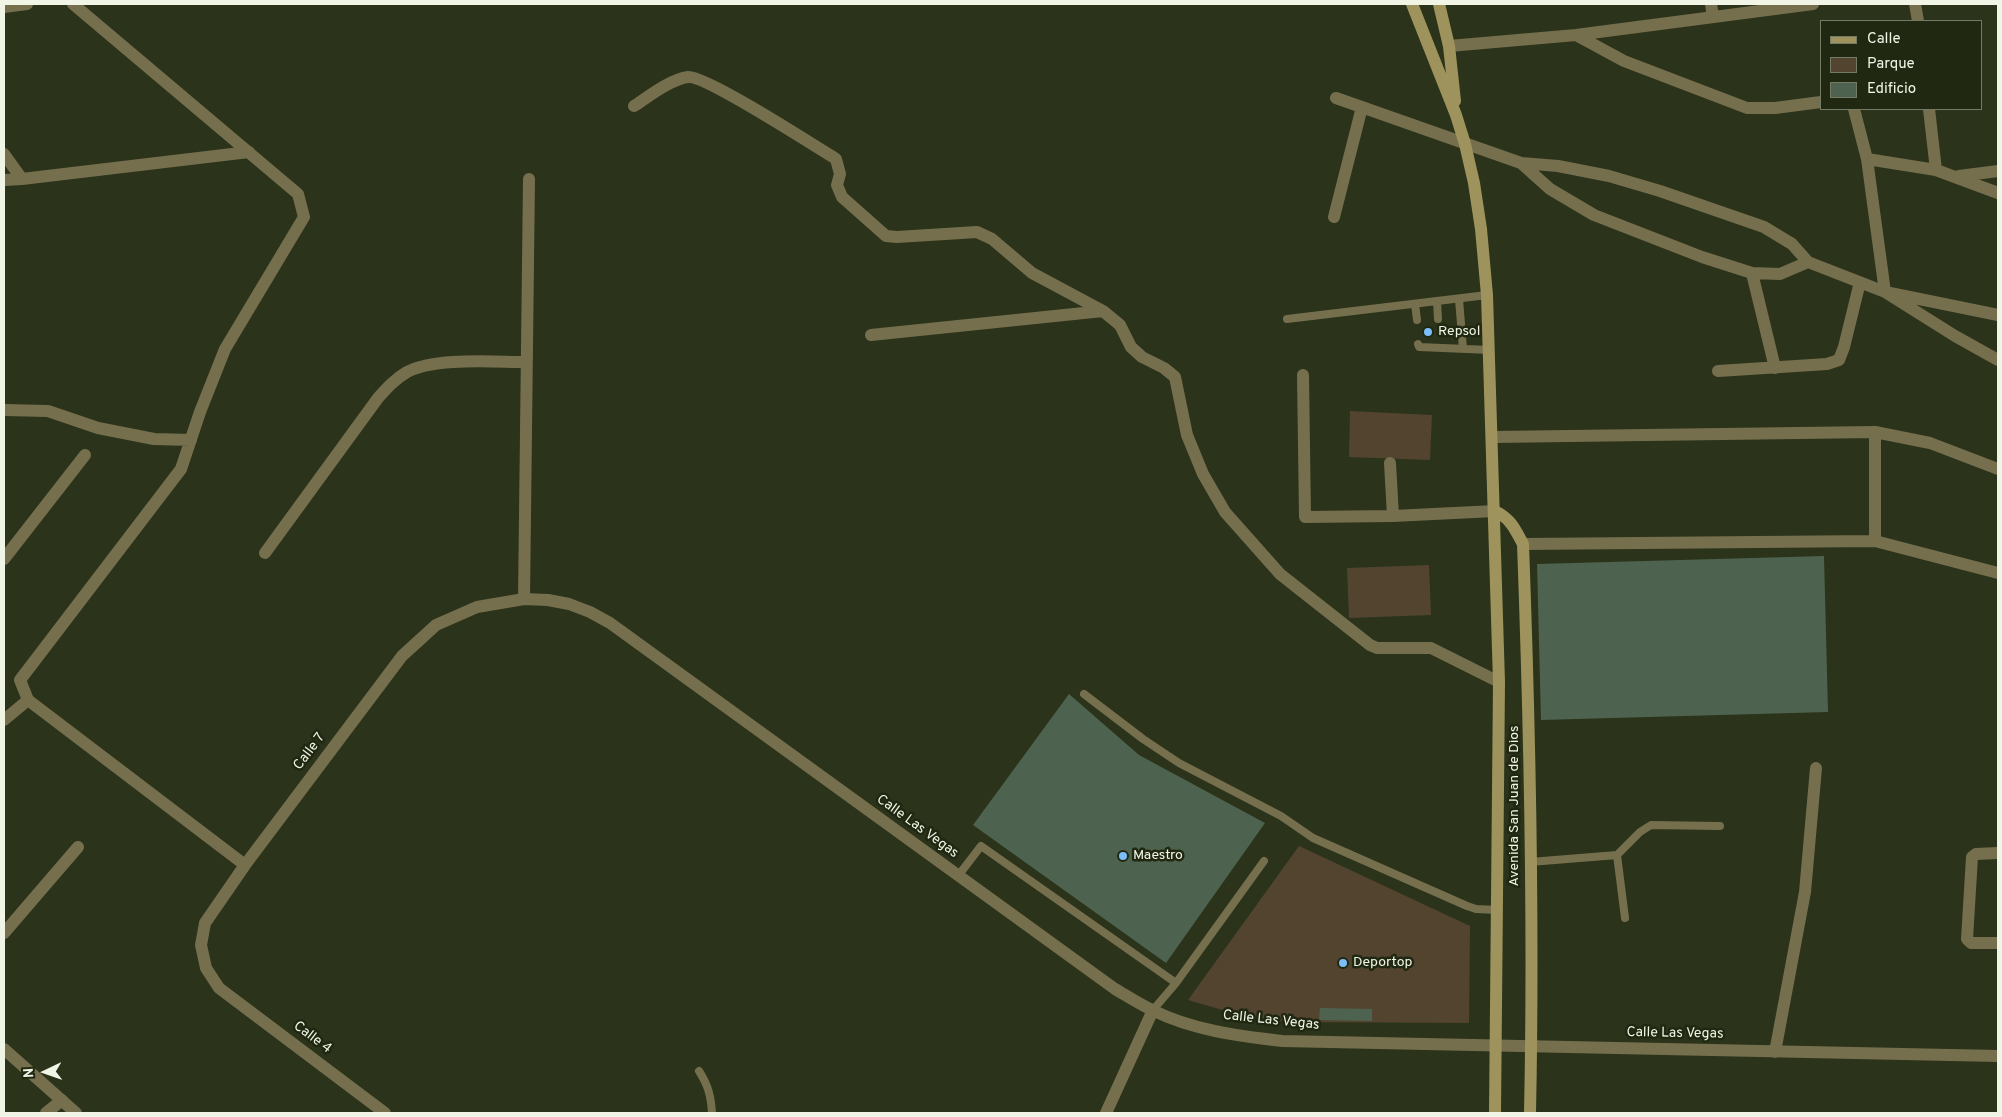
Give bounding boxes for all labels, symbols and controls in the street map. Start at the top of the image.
legend [1820,20,1982,110]
text: Calle [1867,30,1901,49]
text: Parque [1867,55,1915,74]
text: Edificio [1867,80,1916,99]
place label: Repsol [1438,324,1480,340]
marker: Repsol [1422,326,1434,338]
street label: Avenida San Juan de Dios [1507,725,1523,887]
street label: Calle 7 [291,730,329,774]
street label: Calle Las Vegas [873,792,961,862]
place label: Maestro [1133,848,1183,864]
marker: Maestro [1117,850,1129,862]
place label: Deportop [1353,955,1412,971]
marker: Deportop [1337,957,1349,969]
street label: Calle Las Vegas [1222,1008,1320,1034]
street label: Calle 4 [290,1018,334,1058]
street label: Calle Las Vegas [1626,1025,1724,1043]
north arrow [20,1047,70,1097]
text: N [21,1067,38,1078]

